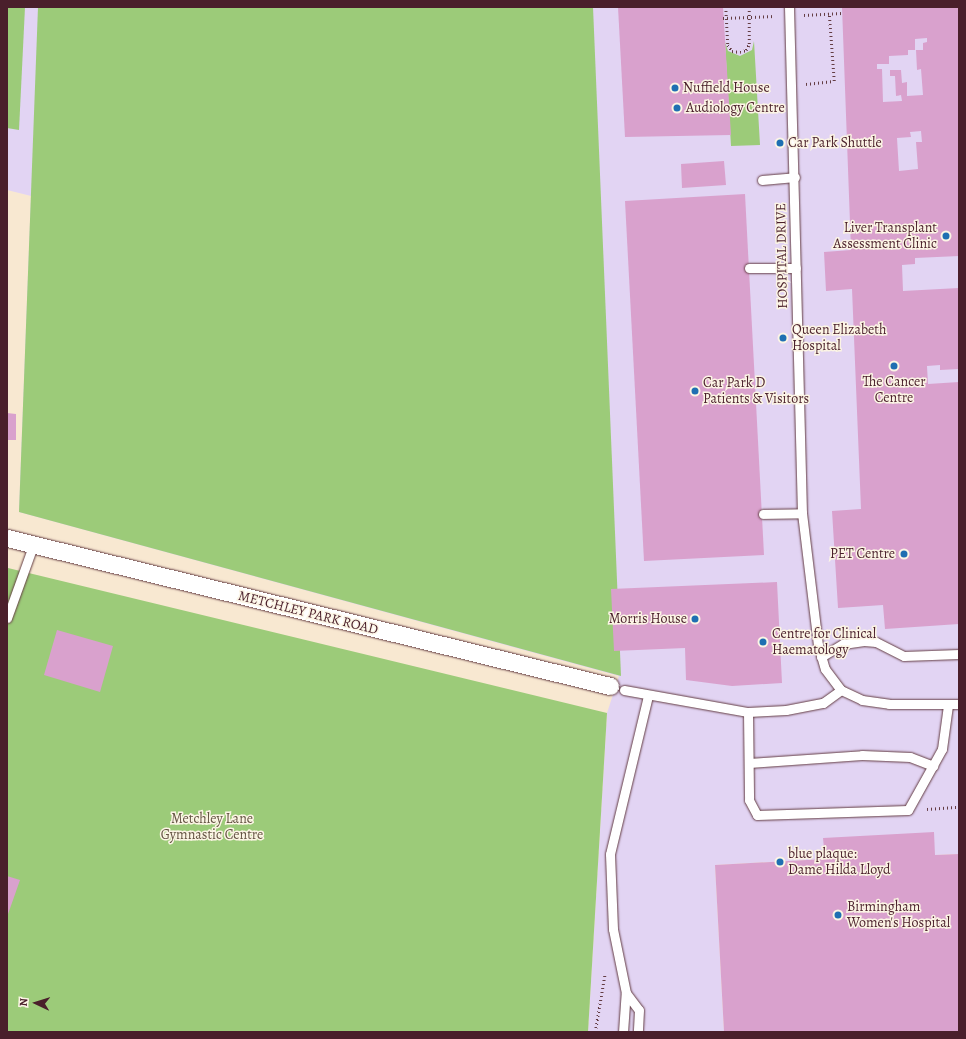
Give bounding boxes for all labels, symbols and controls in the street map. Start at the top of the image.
place label: Nuffield House [683,80,770,96]
marker: Nuffield House [670,83,680,93]
place label: Audiology Centre [686,100,785,116]
marker: Audiology Centre [671,102,683,114]
place label: Car Park Shuttle [788,135,882,151]
marker: Car Park Shuttle [775,138,785,148]
street label: HOSPITAL DRIVE [773,203,791,309]
place label: Liver Transplant Assessment Clinic [833,220,937,252]
marker: Liver Transplant Assessment Clinic [940,230,952,242]
place label: Queen Elizabeth Hospital [792,322,886,354]
marker: Queen Elizabeth Hospital [777,332,789,344]
marker: The Cancer Centre [888,360,900,372]
place label: The Cancer Centre [862,374,926,406]
place label: Car Park D Patients & Visitors [703,375,809,408]
marker: Car Park D Patients & Visitors [690,386,700,396]
place label: PET Centre [830,546,895,562]
marker: PET Centre [898,548,910,560]
street label: METCHLEY PARK ROAD [236,587,380,639]
place label: Morris House [609,611,687,627]
marker: Morris House [690,614,700,624]
place label: Centre for Clinical Haematology [772,626,876,658]
marker: Centre for Clinical Haematology [757,636,769,648]
park label: Metchley Lane Gymnastic Centre [161,811,263,844]
place label: blue plaque: Dame Hilda Lloyd [788,846,890,878]
marker: blue plaque: Dame Hilda Lloyd [775,857,785,867]
place label: Birmingham Women's Hospital [847,899,950,932]
marker: Birmingham Women's Hospital [832,909,844,921]
north arrow [16,983,56,1023]
text: N [16,998,31,1007]

